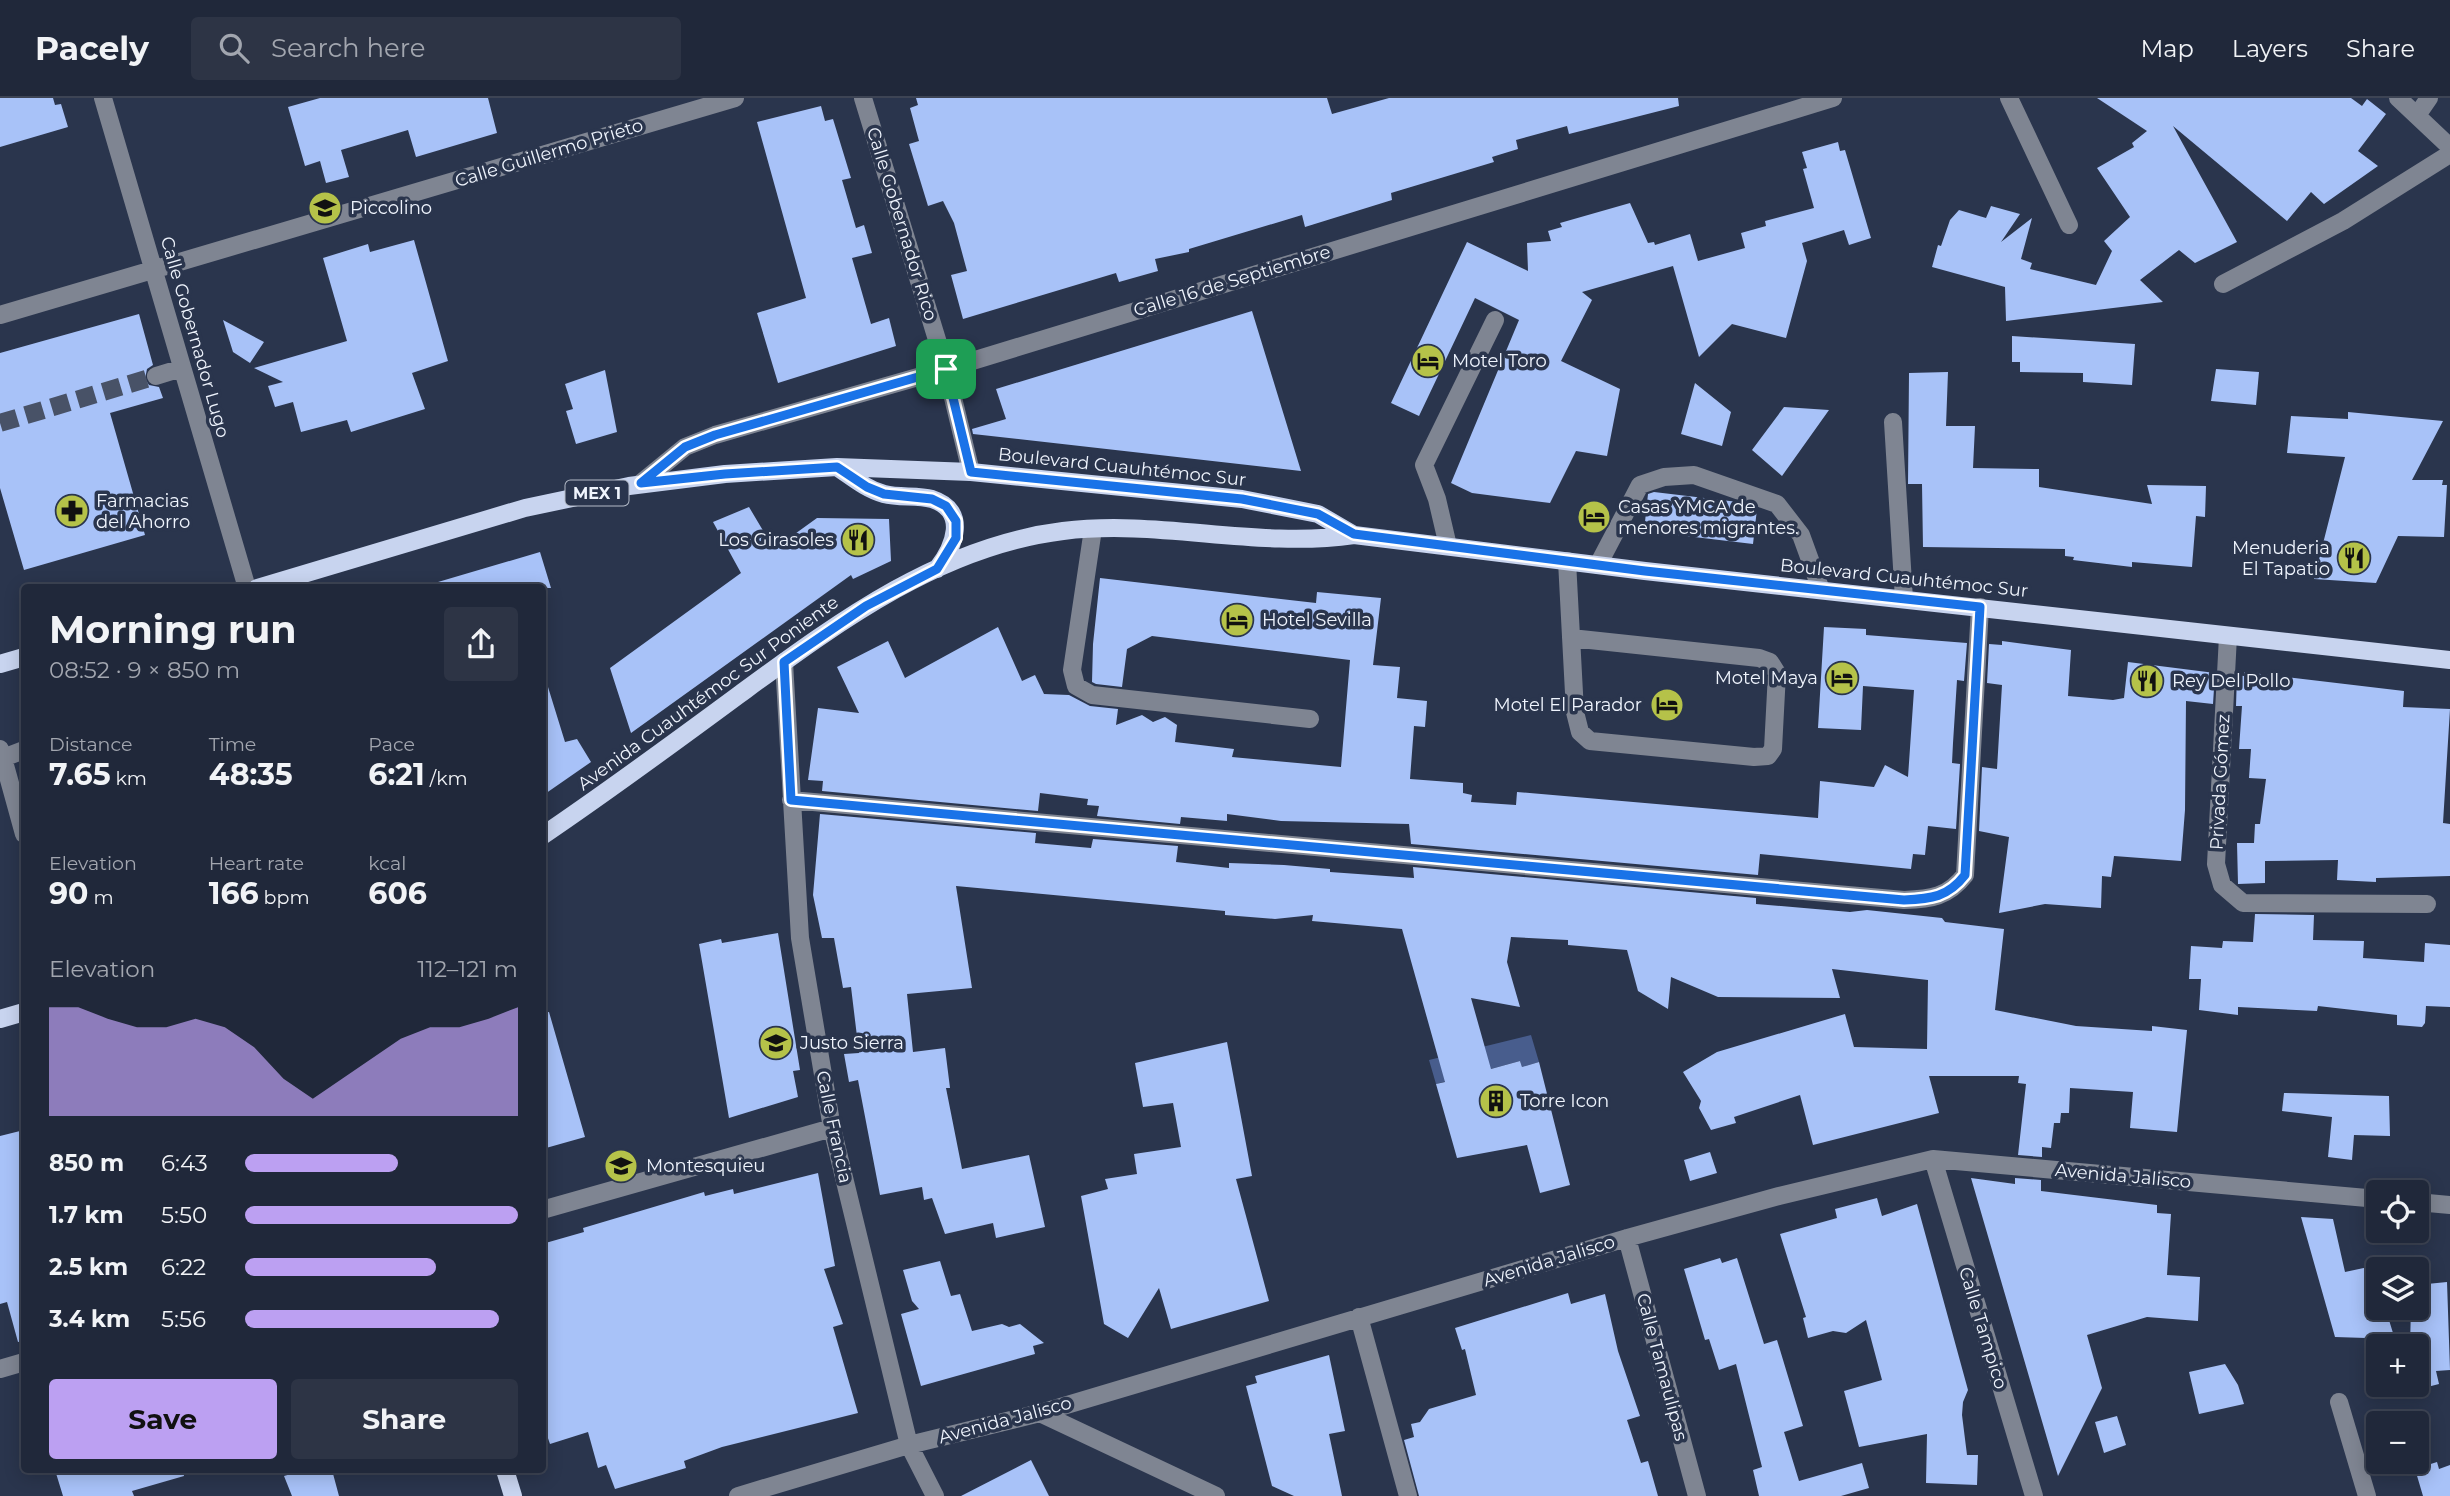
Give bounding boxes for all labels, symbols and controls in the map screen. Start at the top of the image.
search box [191,17,681,80]
text: Pacely [35,28,149,68]
icon: search [215,29,253,67]
text: Search here [271,32,426,64]
text: Map [2140,34,2194,63]
text: Layers [2232,34,2308,63]
text: Share [2346,34,2415,63]
street label: Calle Guillermo Prieto [452,114,646,192]
street label: Calle Gobernador Rico [862,125,942,323]
school or university icon: Piccolino [306,189,344,227]
place label: Piccolino [350,197,432,219]
street label: Calle Gobernador Lugo [156,234,234,440]
street label: Calle 16 de Septiembre [1131,241,1333,321]
pin [916,339,976,399]
hotel icon: Motel Toro [1409,342,1447,380]
icon: arrive [927,350,965,388]
place label: Motel Toro [1452,350,1547,372]
street label: Boulevard Cuauhtémoc Sur [997,443,1247,491]
road number: MEX 1 [566,480,628,506]
place label: Farmacias del Ahorro [96,490,190,533]
pharmacy icon: Farmacias del Ahorro [53,492,91,530]
place label: Casas YMCA de menores migrantes. [1618,496,1799,539]
hotel icon: Casas YMCA de menores migrantes. [1575,498,1613,536]
restaurant icon: Los Girasoles [839,521,877,559]
place label: Los Girasoles [718,529,834,551]
place label: Menuderia El Tapatio [2232,537,2330,580]
restaurant icon: Menuderia El Tapatio [2335,539,2373,577]
street label: Boulevard Cuauhtémoc Sur [1779,554,2029,602]
street label: Avenida Cuauhtémoc Sur Poniente [573,591,843,795]
hotel icon: Hotel Sevilla [1218,601,1256,639]
text: Morning run [49,606,297,653]
button: share [444,607,518,681]
place label: Hotel Sevilla [1262,609,1372,631]
text: 08:52 · 9 × 850 m [49,656,240,684]
hotel icon: Motel Maya [1823,659,1861,697]
restaurant icon: Rey Del Pollo [2128,662,2166,700]
place label: Motel Maya [1715,667,1818,689]
place label: Rey Del Pollo [2172,670,2291,692]
hotel icon: Motel El Parador [1648,686,1686,724]
place label: Motel El Parador [1493,694,1642,716]
street label: Privada Gómez [2205,713,2235,851]
text: Distance [49,733,132,756]
text: Time [209,733,256,756]
text: Pace [368,733,415,756]
text: 7.65 [49,756,111,793]
text: 48:35 [209,756,293,793]
text: 6:21 [368,756,425,793]
text: km [111,767,147,790]
text: /km [425,767,468,790]
text: Elevation [49,852,137,875]
text: Heart rate [209,852,304,875]
text: kcal [368,852,406,875]
text: 90 [49,875,88,912]
text: 166 [209,875,259,912]
text: 606 [368,875,427,912]
text: m [88,886,114,909]
text: bpm [259,886,310,909]
text: Elevation [49,955,155,983]
text: 112–121 m [417,955,518,983]
school or university icon: Justo Sierra [757,1024,795,1062]
place label: Justo Sierra [799,1032,904,1054]
street label: Calle Francia [811,1069,857,1185]
building icon: Torre Icon [1477,1082,1515,1120]
place label: Torre Icon [1520,1090,1609,1112]
school or university icon: Montesquieu [602,1147,640,1185]
text: 850 m [49,1149,124,1177]
text: 6:43 [161,1149,208,1177]
place label: Montesquieu [646,1155,765,1177]
street label: Avenida Jalisco [2054,1159,2192,1193]
map controls [2366,1180,2429,1474]
button: locate [2366,1180,2429,1243]
text: 1.7 km [49,1201,124,1229]
text: 5:50 [161,1201,207,1229]
street label: Avenida Jalisco [1480,1230,1618,1292]
text: 2.5 km [49,1253,128,1281]
text: 6:22 [161,1253,206,1281]
button: layers [2366,1257,2429,1320]
street label: Calle Tampico [1954,1264,2012,1392]
street label: Calle Tamaulipas [1632,1291,1692,1443]
text: 3.4 km [49,1305,130,1333]
text: 5:56 [161,1305,206,1333]
button: + [2366,1334,2429,1397]
button: Save [49,1379,277,1459]
button: Share [291,1379,518,1459]
street label: Avenida Jalisco [936,1392,1074,1448]
button: − [2366,1411,2429,1474]

